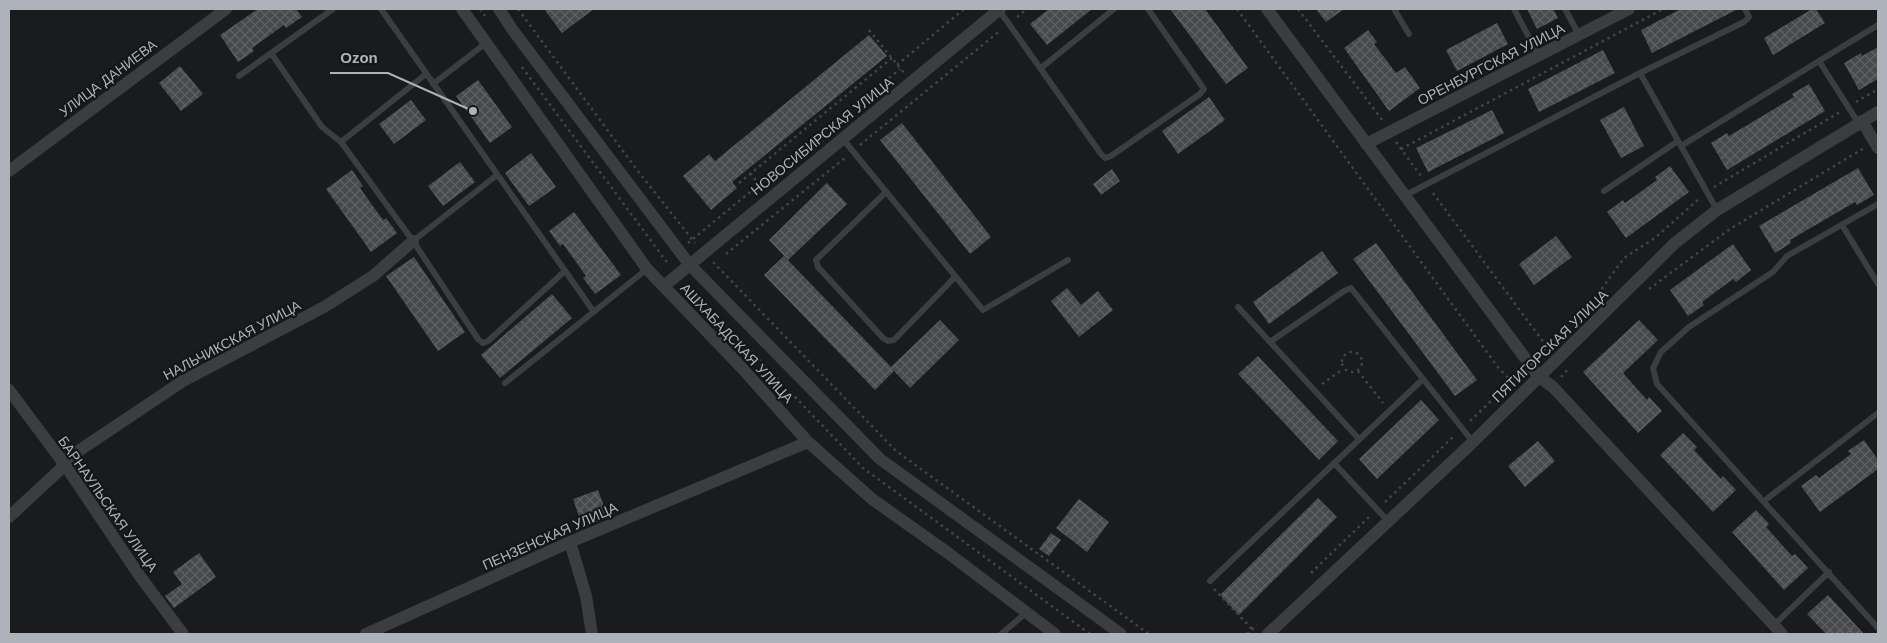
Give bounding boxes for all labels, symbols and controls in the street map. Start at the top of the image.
street label: ОРЕНБУРГСКАЯ УЛИЦА [1415,20,1568,108]
street label: УЛИЦА ДАНИЕВА [56,36,160,120]
callout: Ozon [330,43,388,73]
text: Ozon [340,49,378,66]
street label: НОВОСИБИРСКАЯ УЛИЦА [748,73,897,198]
street label: АШХАБАДСКАЯ УЛИЦА [677,280,797,407]
street label: ПЯТИГОРСКАЯ УЛИЦА [1489,286,1612,405]
street label: НАЛЬЧИКСКАЯ УЛИЦА [161,297,304,383]
street label: БАРНАУЛЬСКАЯ УЛИЦА [55,433,161,575]
street label: ПЕНЗЕНСКАЯ УЛИЦА [480,499,621,573]

